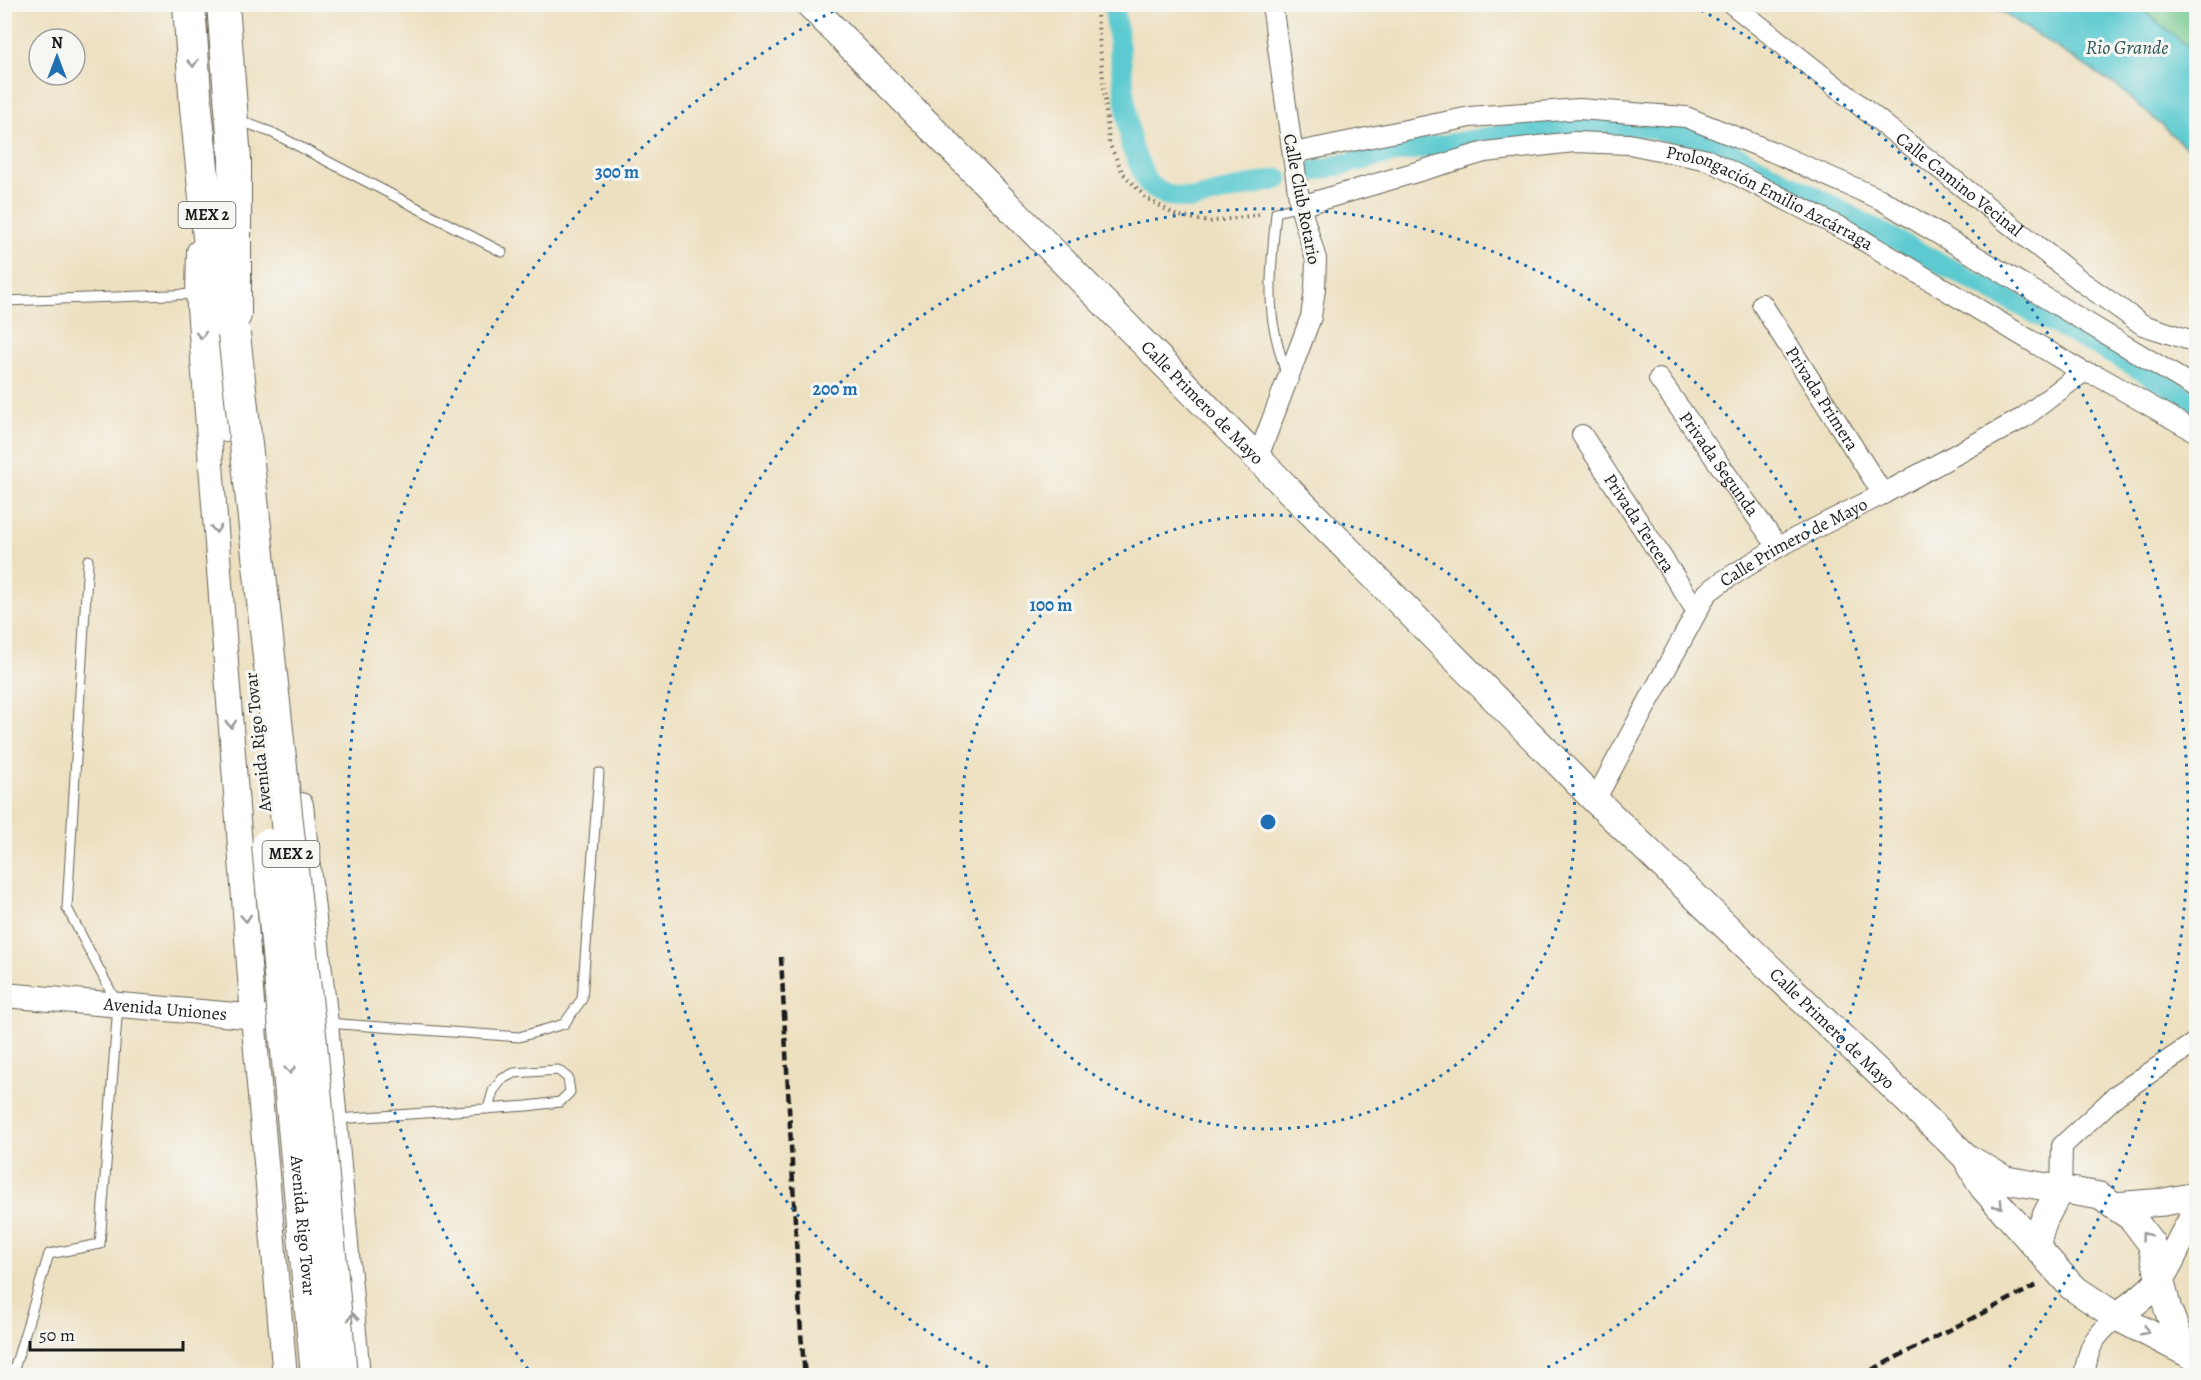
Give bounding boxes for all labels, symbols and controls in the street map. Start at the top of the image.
north arrow [27,27,87,87]
text: N [51,32,63,54]
water label: Rio Grande [2086,34,2169,61]
one-way arrow [187,58,200,67]
street label: Calle Camino Vecinal [1891,127,2028,242]
street label: Calle Club Rotario [1278,132,1326,267]
street label: Prolongación Emilio Azcárraga [1664,140,1878,256]
text: 300 m [595,160,639,184]
road number: MEX 2 [178,202,236,228]
one-way arrow [194,330,207,339]
street label: Calle Primero de Mayo [1136,335,1269,470]
street label: Privada Primera [1780,342,1865,456]
text: 200 m [812,377,858,401]
street label: Privada Segunda [1674,407,1765,522]
street label: Privada Tercera [1598,469,1681,578]
street label: Calle Primero de Mayo [1715,492,1872,592]
one-way arrow [209,525,222,534]
text: 100 m [1030,593,1072,617]
street label: Avenida Rigo Tovar [239,671,277,814]
one-way arrow [224,719,237,728]
centre of rings [1258,812,1278,832]
road number: MEX 2 [262,841,320,867]
one-way arrow [239,914,252,923]
street label: Calle Primero de Mayo [1764,962,1900,1094]
street label: Avenida Uniones [102,992,228,1026]
one-way arrow [283,1065,296,1074]
street label: Avenida Rigo Tovar [285,1153,322,1297]
one-way arrow [1992,1197,2003,1208]
one-way arrow [2141,1231,2152,1242]
one-way arrow [347,1313,360,1322]
scale bar [30,1314,183,1352]
text: 50 m [39,1323,75,1347]
one-way arrow [2138,1323,2149,1335]

